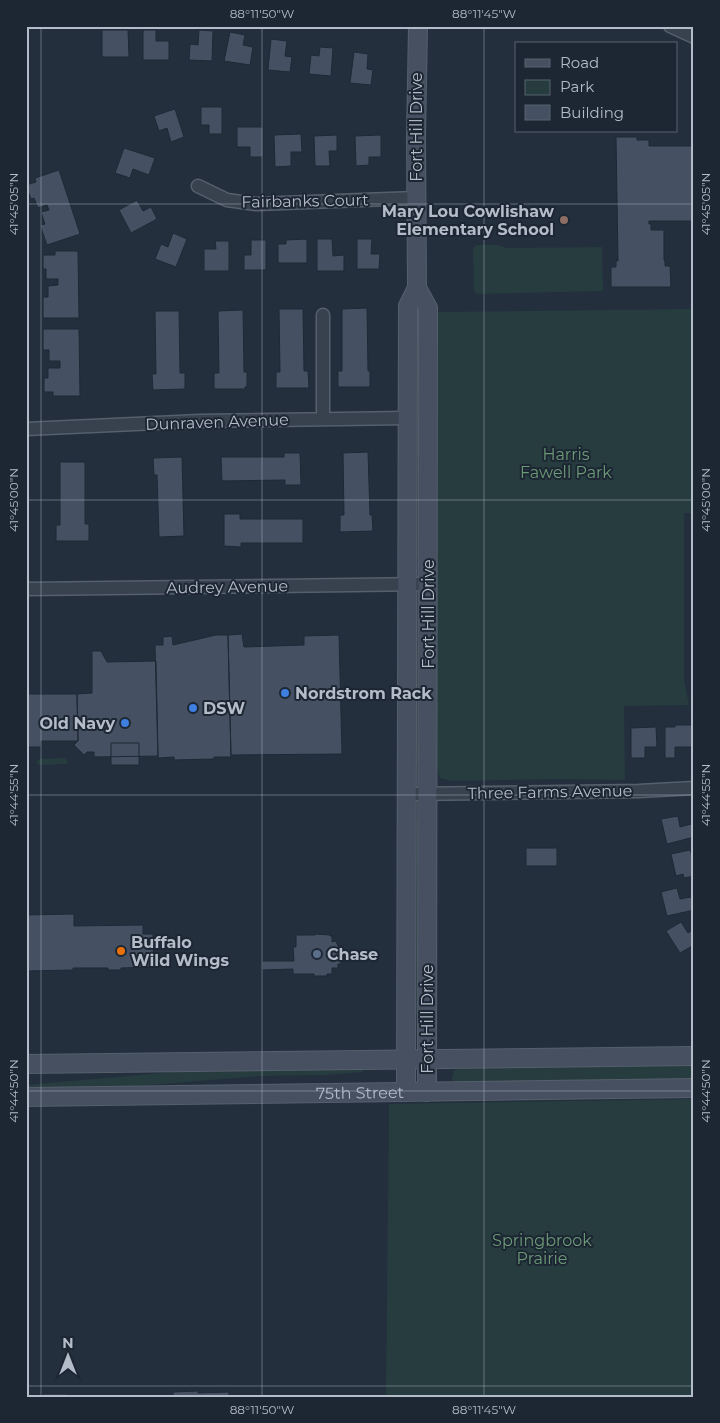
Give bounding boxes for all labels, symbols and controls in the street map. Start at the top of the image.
text: 88°11'50"W [230,6,294,21]
text: 88°11'45"W [452,6,516,21]
legend [515,42,678,132]
text: Road [560,53,599,72]
street label: Fort Hill Drive [407,72,426,182]
text: Park [560,77,594,96]
text: Building [560,103,624,122]
text: 41°45'05"N [6,173,21,235]
text: 41°45'05"N [698,173,713,235]
street label: Fairbanks Court [241,190,369,212]
place label: Mary Lou Cowlishaw Elementary School [382,202,554,239]
marker: Mary Lou Cowlishaw Elementary School [558,214,570,226]
street label: Dunraven Avenue [145,410,289,434]
park label: Harris Fawell Park [520,445,612,482]
text: 41°45'00"N [6,468,21,532]
text: 41°45'00"N [698,468,713,532]
street label: Fort Hill Drive [419,559,438,669]
street label: Audrey Avenue [166,576,288,598]
place label: Nordstrom Rack [295,684,432,703]
marker: Nordstrom Rack [279,687,291,699]
place label: DSW [203,699,245,718]
marker: DSW [187,702,199,714]
place label: Old Navy [40,714,115,733]
marker: Old Navy [119,717,131,729]
text: 41°44'55"N [6,764,21,826]
text: 41°44'55"N [698,764,713,826]
street label: Three Farms Avenue [468,781,632,803]
place label: Buffalo Wild Wings [131,933,229,970]
marker: Buffalo Wild Wings [115,945,127,957]
place label: Chase [327,945,378,964]
marker: Chase [311,948,323,960]
street label: Fort Hill Drive [418,964,437,1074]
text: 41°44'50"N [6,1059,21,1123]
text: 41°44'50"N [698,1059,713,1123]
street label: 75th Street [316,1082,405,1103]
park label: Springbrook Prairie [492,1231,592,1268]
north arrow [42,1330,92,1380]
text: N [62,1334,74,1352]
text: 88°11'50"W [230,1402,294,1417]
text: 88°11'45"W [452,1402,516,1417]

